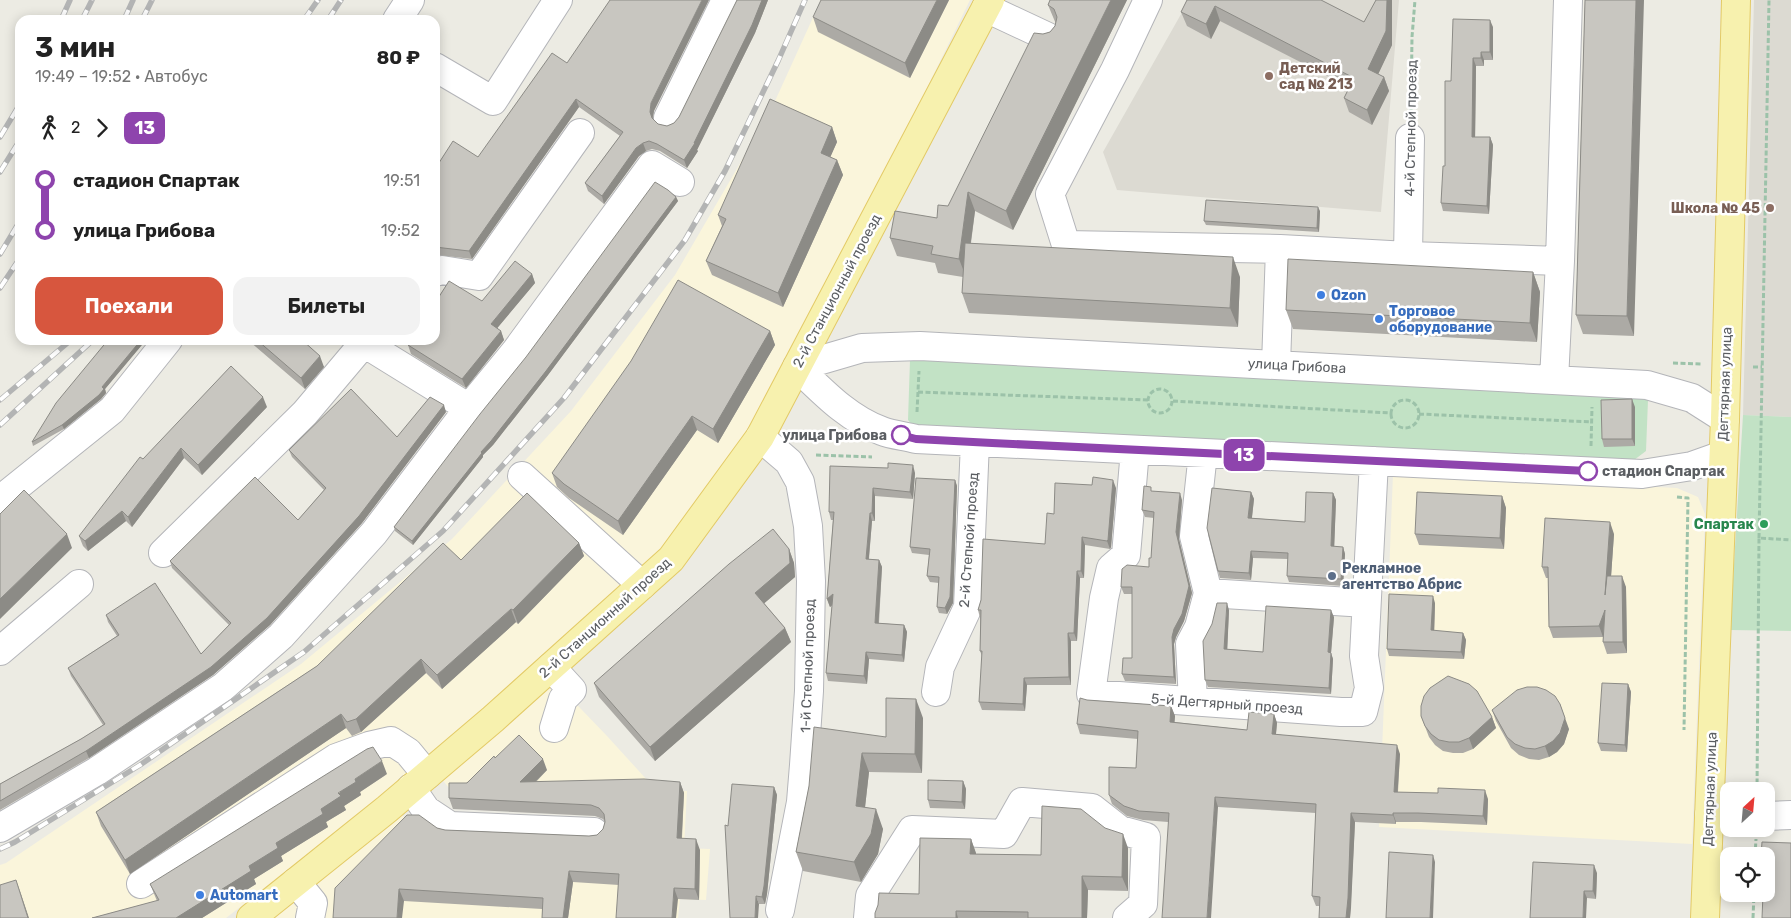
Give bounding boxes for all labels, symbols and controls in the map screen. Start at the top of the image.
text: 3 мин [35,31,115,64]
text: 80 ₽ [376,46,420,69]
place label: Детский сад № 213 [1279,60,1353,93]
street label: 4-й Степной проезд [1401,60,1421,196]
text: 19:49 – 19:52 · Автобус [35,67,208,86]
marker: Детский сад № 213 [1263,70,1275,82]
icon: walk [35,114,63,142]
icon: forward [88,114,116,142]
text: 13 [134,117,155,139]
text: 2 [71,118,80,137]
text: стадион Спартак [73,169,240,192]
text: 19:51 [383,171,420,190]
place label: Школа № 45 [1671,200,1760,217]
marker: Школа № 45 [1764,202,1776,214]
street label: 2-й Станционный проезд [789,211,885,371]
text: улица Грибова [73,219,215,242]
text: 19:52 [381,221,420,240]
button: Поехали [35,277,223,335]
button: Билеты [233,277,420,335]
place label: Ozon [1331,287,1366,304]
marker: Ozon [1315,289,1327,301]
place label: Торговое оборудование [1389,303,1492,336]
marker: Торговое оборудование [1373,313,1385,325]
street label: Дегтярная улица [1715,326,1735,442]
street label: улица Грибова [1247,355,1347,377]
marker: улица Грибова [891,425,911,445]
place label: улица Грибова [782,427,887,444]
line badge: 13 [1222,439,1266,471]
text: 13 [1234,444,1254,466]
marker: стадион Спартак [1578,461,1598,481]
place label: стадион Спартак [1602,463,1725,480]
street label: 2-й Степной проезд [956,472,982,608]
place label: Спартак [1694,516,1755,533]
marker: Спартак [1758,518,1770,530]
street label: 2-й Станционный проезд [536,554,674,682]
place label: Рекламное агентство Абрис [1342,560,1462,593]
marker: Рекламное агентство Абрис [1326,570,1338,582]
street label: 1-й Степной проезд [797,599,819,733]
street label: 5-й Дегтярный проезд [1150,690,1304,718]
street label: Дегтярная улица [1700,731,1720,847]
north arrow [1720,782,1775,838]
map controls [1720,782,1775,902]
button: locate [1720,847,1775,902]
place label: Automart [210,887,278,904]
marker: Automart [194,889,206,901]

